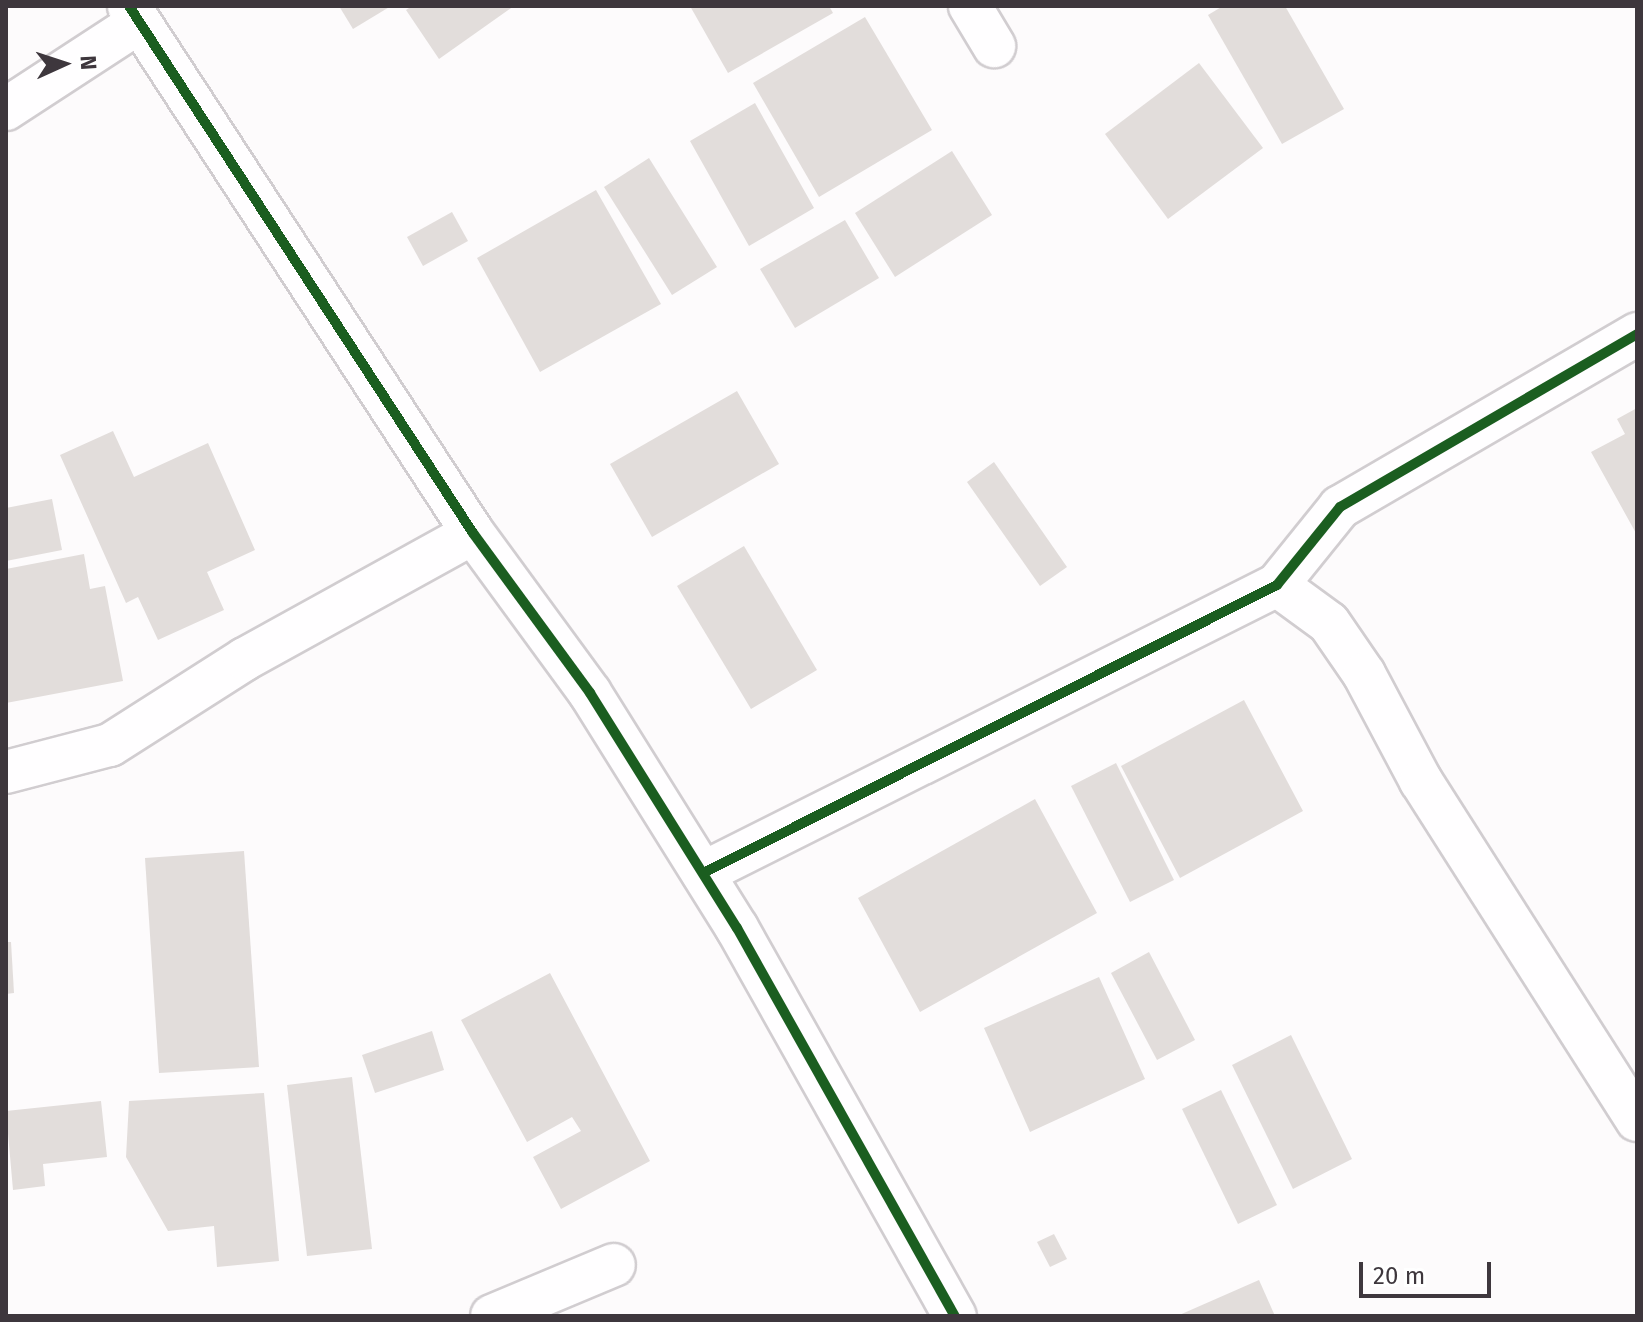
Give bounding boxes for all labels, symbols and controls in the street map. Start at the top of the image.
north arrow [24,24,104,104]
text: N [75,55,102,71]
scale bar [1363,1246,1495,1296]
text: 20 m [1373,1262,1425,1290]

